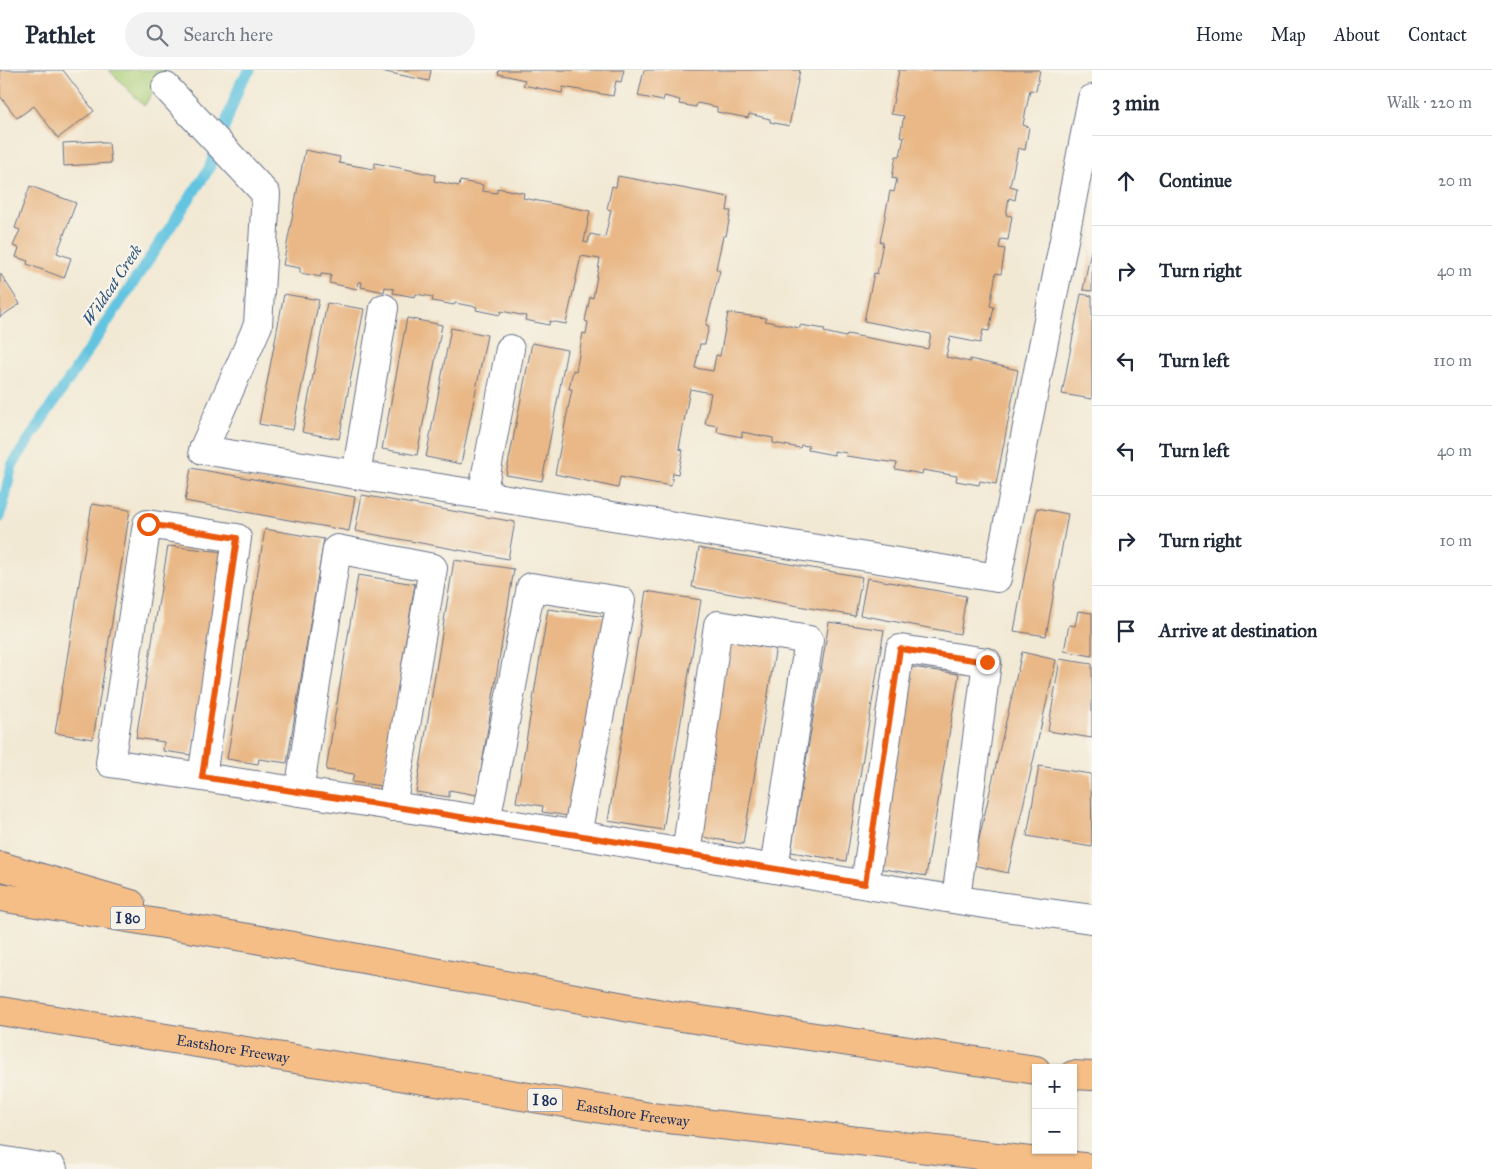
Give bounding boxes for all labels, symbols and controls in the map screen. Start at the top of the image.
search box [125,12,475,57]
text: Pathlet [25,20,95,50]
icon: search [143,21,171,49]
text: Search here [183,23,273,46]
text: Home [1196,24,1243,46]
text: Map [1271,24,1306,46]
text: About [1334,24,1380,46]
text: Contact [1408,24,1467,46]
text: 3 min [1112,90,1160,116]
text: Walk · 220 m [1387,93,1472,112]
icon: ahead [1112,167,1140,195]
text: Continue [1159,169,1232,192]
text: 20 m [1438,171,1472,190]
water label: Wildcat Creek [78,241,146,329]
icon: right [1112,257,1140,285]
text: Turn right [1159,259,1242,282]
text: 40 m [1437,261,1472,280]
icon: left [1112,347,1140,375]
text: Turn left [1159,349,1229,372]
text: 110 m [1433,351,1472,370]
icon: left [1112,437,1140,465]
text: Turn left [1159,439,1229,462]
text: 40 m [1437,441,1472,460]
route start [137,513,160,536]
icon: right [1112,527,1140,555]
text: Turn right [1159,529,1242,552]
text: 10 m [1440,531,1472,550]
icon: arrive [1112,617,1140,645]
text: Arrive at destination [1159,619,1317,642]
route end [976,651,999,674]
road number: I 80 [110,906,146,930]
street label: Eastshore Freeway [175,1031,292,1067]
map controls [1032,1064,1077,1154]
button: + [1032,1064,1077,1109]
road number: I 80 [528,1088,562,1112]
street label: Eastshore Freeway [575,1096,692,1131]
button: − [1032,1109,1077,1154]

